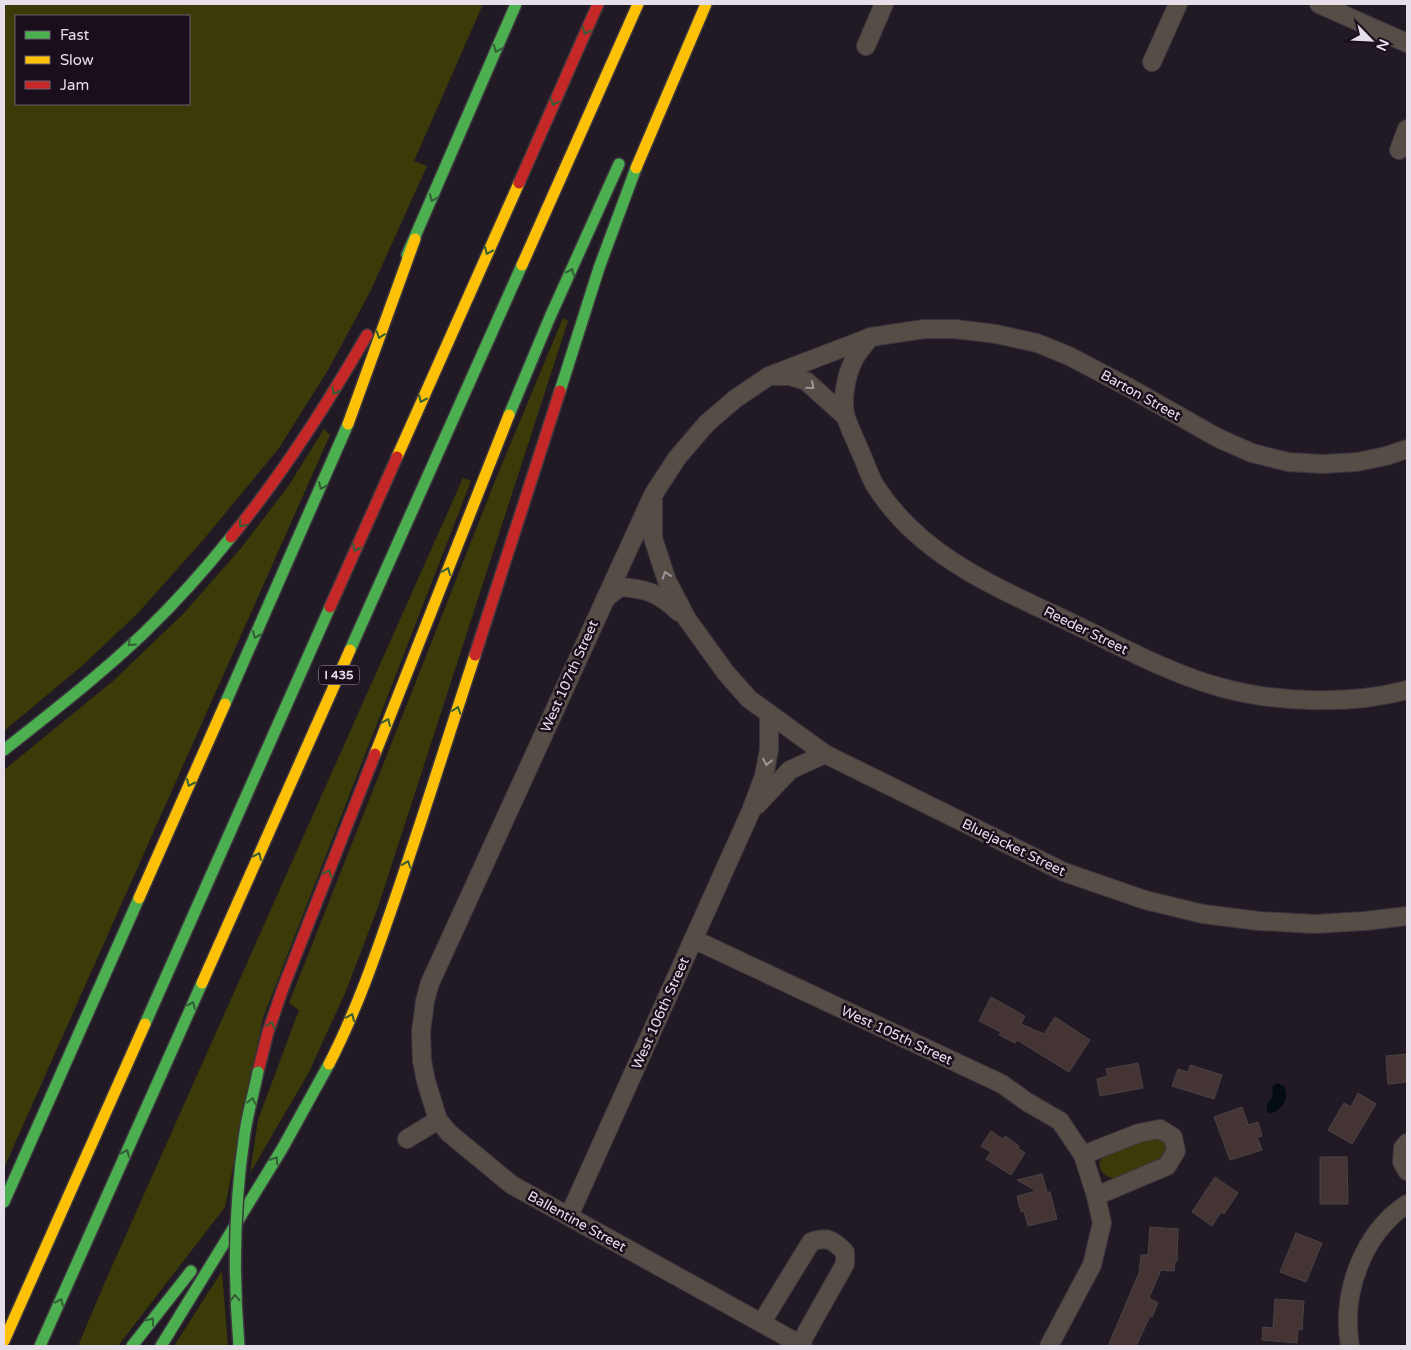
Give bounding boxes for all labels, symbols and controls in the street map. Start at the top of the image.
legend [15,15,190,105]
north arrow [1346,15,1396,65]
text: Fast [60,26,90,44]
one-way arrow [581,26,592,35]
text: N [1372,36,1392,54]
one-way arrow [493,44,503,52]
text: Slow [60,51,94,69]
text: Jam [60,76,89,94]
one-way arrow [550,97,560,106]
one-way arrow [428,193,439,202]
one-way arrow [484,246,494,255]
one-way arrow [564,268,575,277]
one-way arrow [376,330,386,339]
street label: Barton Street [1098,366,1184,425]
one-way arrow [806,380,815,389]
one-way arrow [331,385,341,394]
one-way arrow [418,394,429,403]
one-way arrow [318,481,329,490]
one-way arrow [239,518,247,527]
one-way arrow [352,543,363,552]
one-way arrow [441,567,451,576]
one-way arrow [662,572,672,580]
street label: Reeder Street [1041,603,1131,658]
street label: West 107th Street [537,617,602,735]
one-way arrow [252,630,262,639]
one-way arrow [128,637,137,646]
road number: I 435 [319,666,359,684]
one-way arrow [451,706,461,714]
one-way arrow [381,718,392,727]
one-way arrow [762,757,773,766]
one-way arrow [186,778,196,787]
street label: Bluejacket Street [959,815,1069,880]
one-way arrow [252,852,263,861]
one-way arrow [401,861,411,869]
one-way arrow [322,869,332,878]
street label: West 106th Street [628,954,693,1072]
one-way arrow [186,1001,196,1010]
street label: West 105th Street [838,1002,956,1069]
one-way arrow [345,1013,355,1022]
one-way arrow [265,1021,275,1030]
one-way arrow [246,1097,256,1106]
one-way arrow [119,1149,130,1158]
one-way arrow [268,1156,278,1165]
street label: Ballentine Street [525,1187,629,1256]
one-way arrow [230,1293,241,1301]
one-way arrow [53,1298,64,1307]
one-way arrow [145,1317,154,1327]

